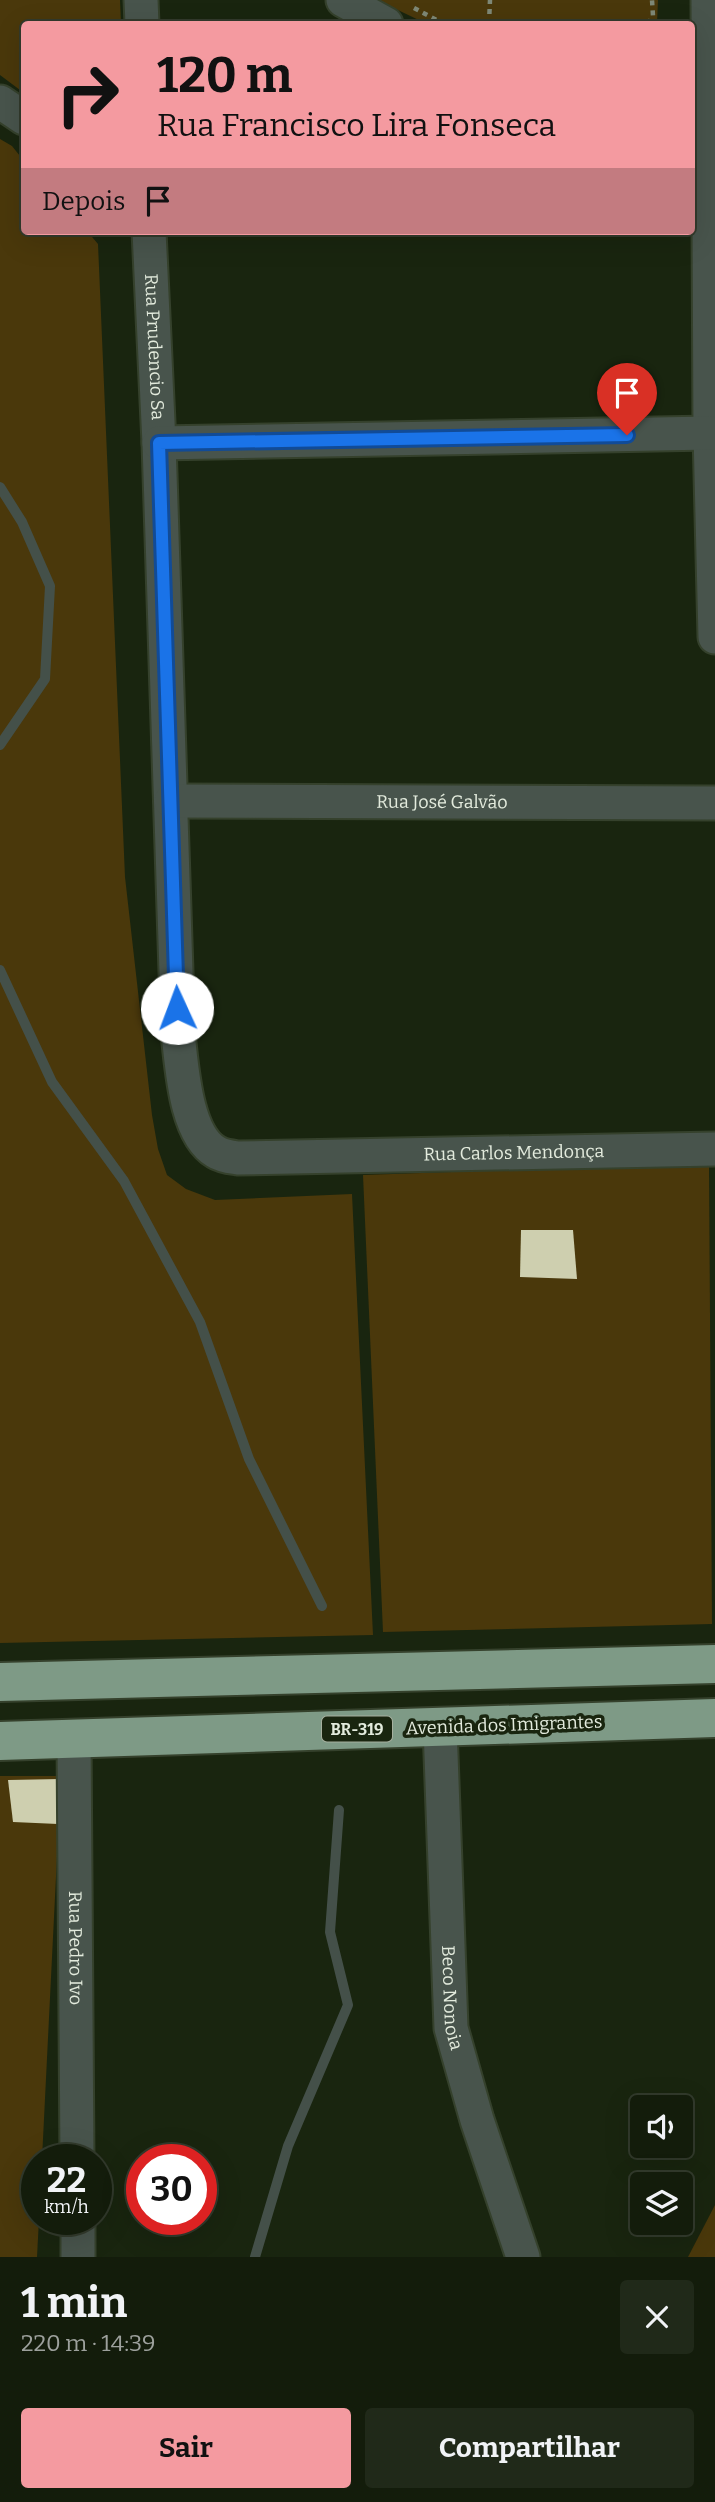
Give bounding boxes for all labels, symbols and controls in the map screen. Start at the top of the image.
text: 120 m [157,46,292,105]
icon: right [42,49,133,140]
text: Rua Francisco Lira Fonseca [157,106,556,144]
icon: arrive [139,182,177,220]
text: Depois [42,186,125,217]
street label: Rua Prudencio Sa [140,273,169,421]
pin [597,363,657,435]
icon: arrive [608,374,646,412]
street label: Rua José Galvão [376,791,508,813]
position arrow [140,971,214,1045]
street label: Rua Carlos Mendonça [423,1140,605,1166]
street label: Avenida dos Imigrantes [405,1711,603,1739]
road number: BR-319 [322,1716,392,1742]
street label: Rua Pedro Ivo [64,1891,87,2005]
street label: Beco Nonoia [437,1945,468,2053]
map controls [630,2095,693,2235]
button: sound [630,2095,693,2158]
speed limit sign: 30 [126,2144,217,2235]
text: 22 [47,2159,86,2201]
button: layers [630,2172,693,2235]
text: km/h [44,2196,89,2218]
text: 1 min [21,2278,127,2328]
button: close [620,2280,694,2354]
text: 220 m · 14:39 [21,2329,156,2357]
button: Sair [21,2408,351,2488]
button: Compartilhar [365,2408,694,2488]

